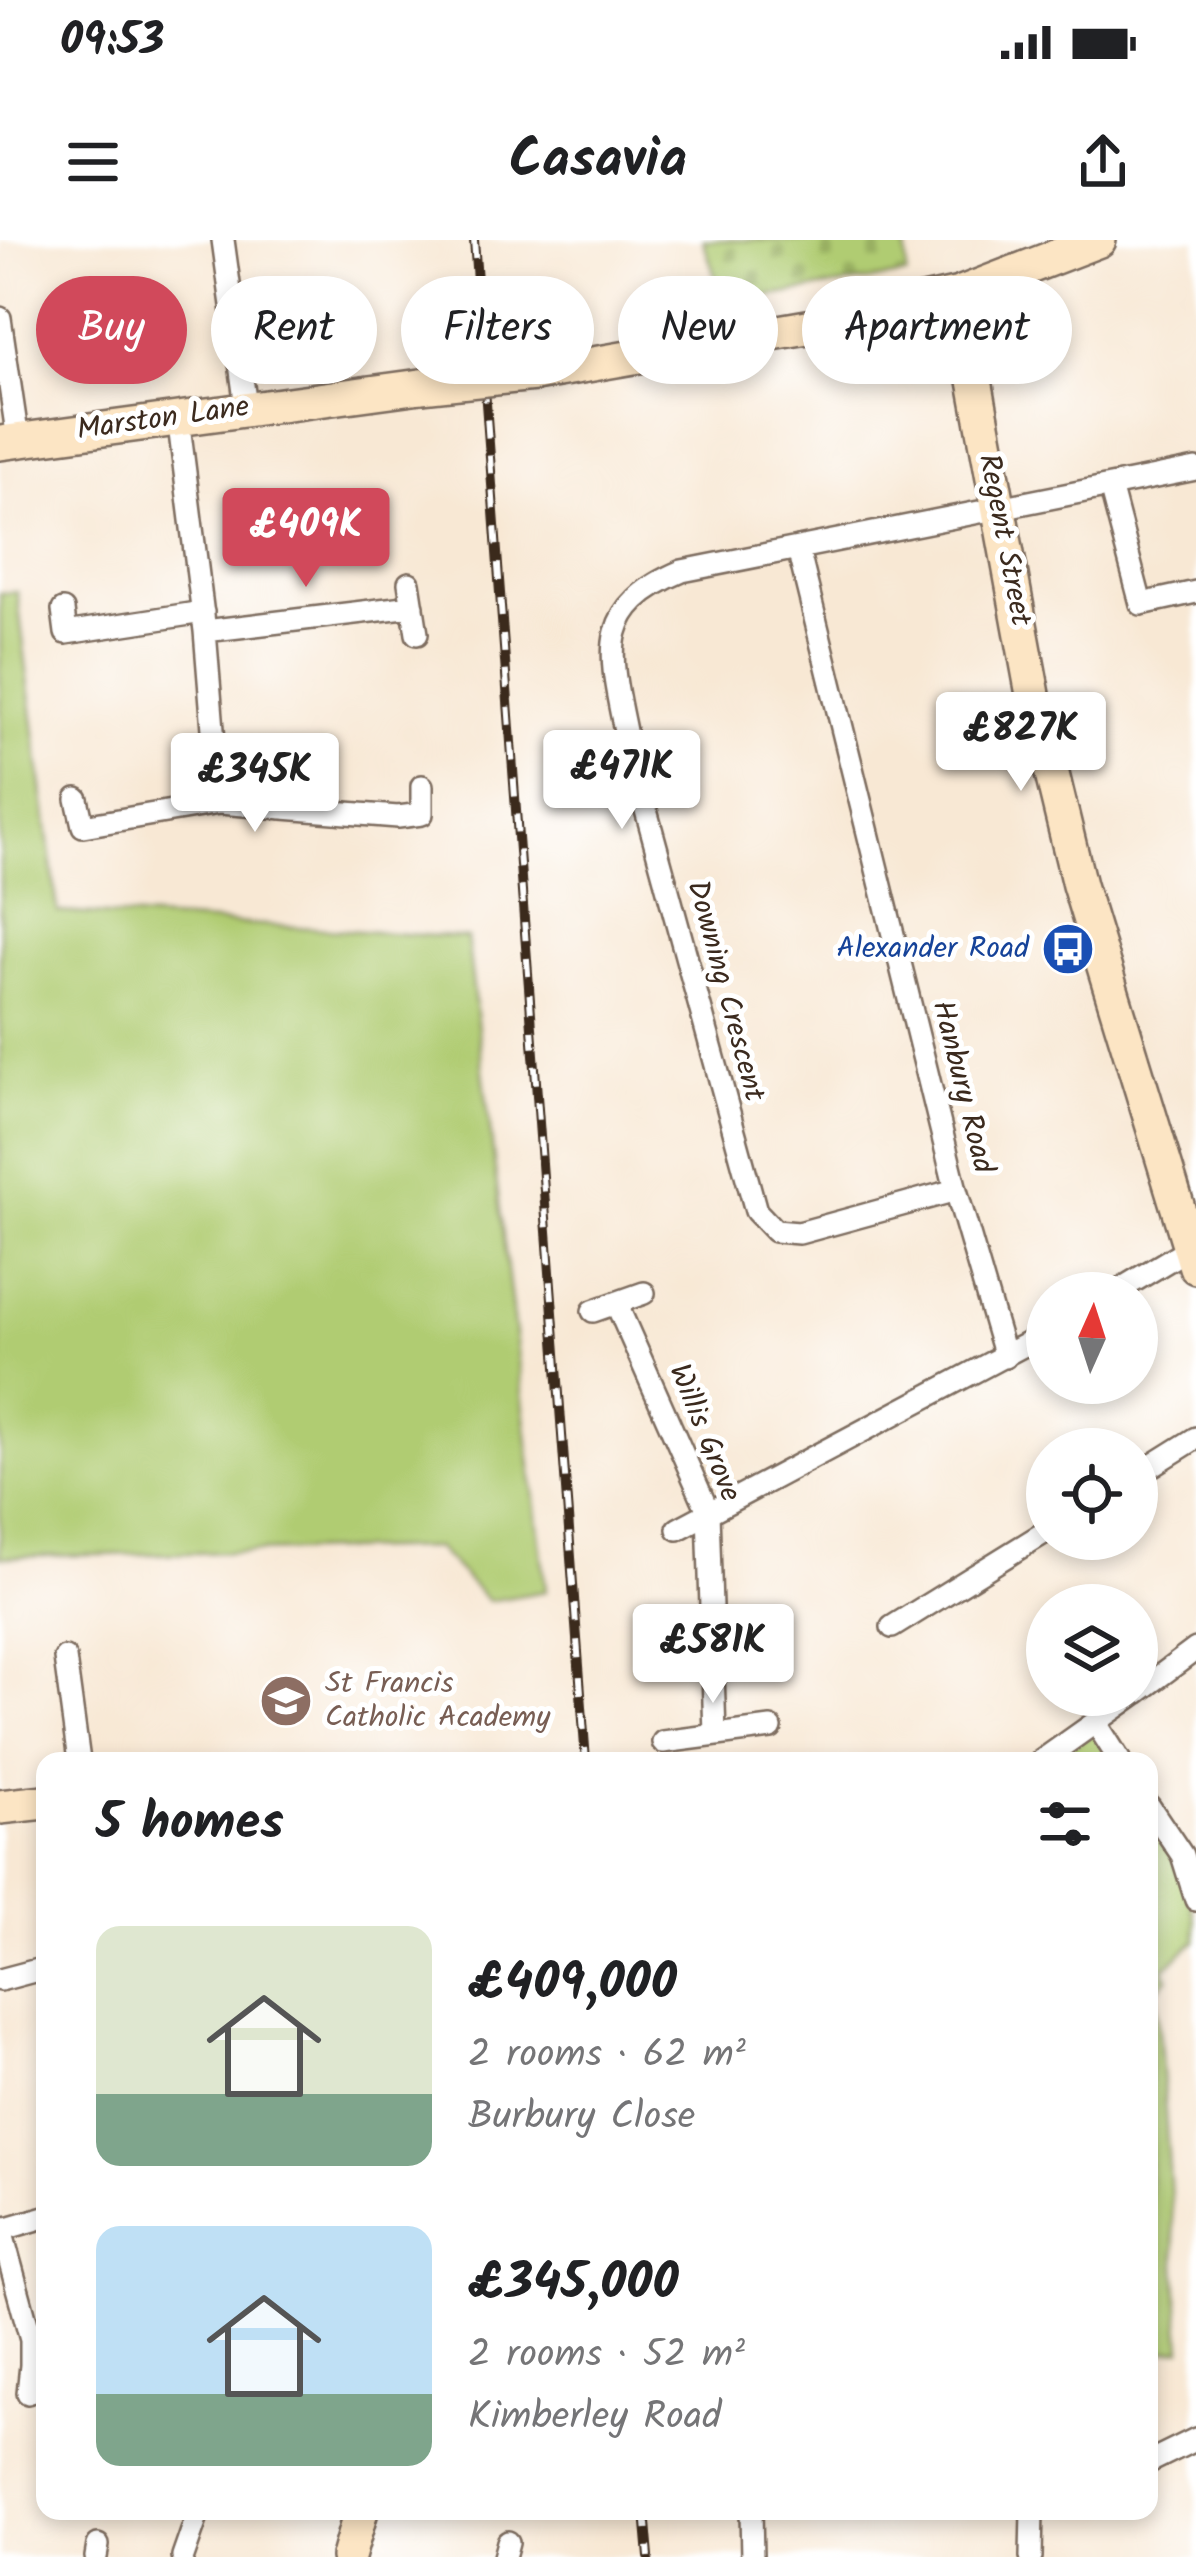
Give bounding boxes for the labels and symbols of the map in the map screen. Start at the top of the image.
street label: Marston Lane [74,383,252,455]
street label: Regent Street [964,450,1044,631]
pin: £409K [222,488,390,590]
pin: £827K [937,692,1105,794]
pin: £471K [538,730,706,832]
pin: £345K [171,733,339,835]
street label: Downing Crescent [672,875,778,1107]
bus stop icon: Alexander Road [1040,921,1096,977]
place label: Alexander Road [836,925,1030,973]
street label: Hanbury Road [917,996,1007,1179]
north arrow [1026,1272,1158,1404]
street label: Willis Grove [655,1357,753,1509]
pin: £581K [629,1604,797,1706]
place label: St Francis Catholic Academy [325,1660,551,1742]
school or university icon: St Francis Catholic Academy [258,1673,314,1729]

